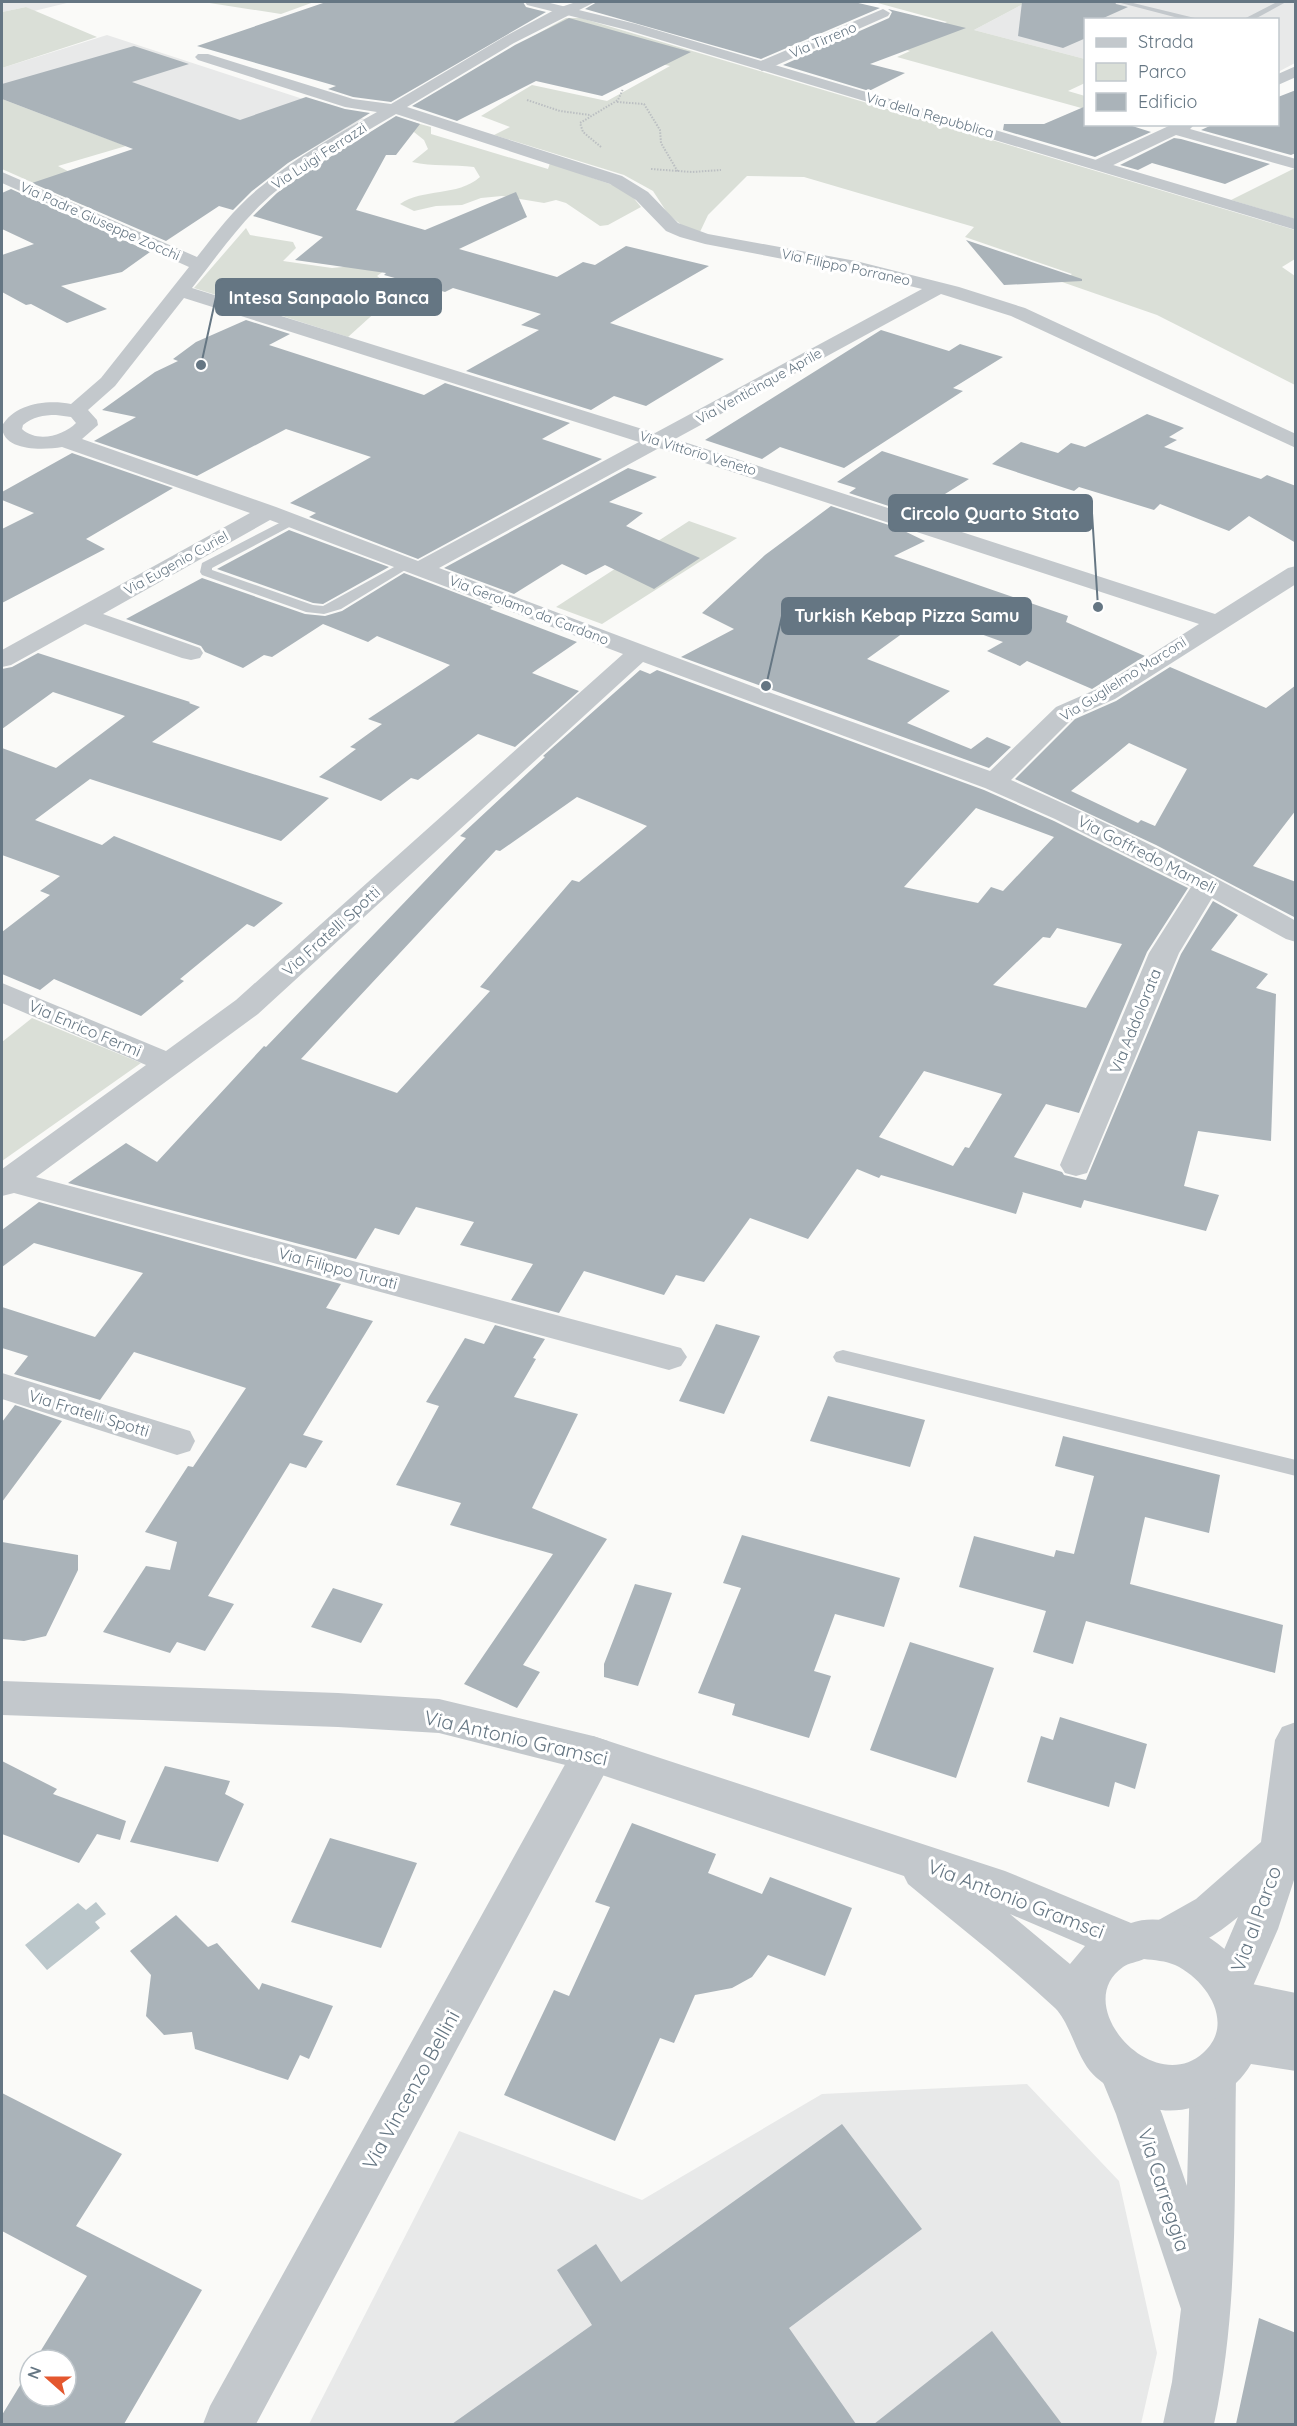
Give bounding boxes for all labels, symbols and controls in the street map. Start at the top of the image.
street label: Via Tirreno [787,18,859,62]
legend [1084,18,1279,126]
text: Strada [1138,30,1194,53]
text: Parco [1138,60,1186,83]
street label: Via della Repubblica [864,88,996,142]
text: Edificio [1138,90,1197,113]
street label: Via Luigi Ferrazzi [268,119,370,193]
street label: Via Padre Giuseppe Zocchi [17,178,183,264]
street label: Via Filippo Porraneo [780,245,912,289]
callout: Intesa Sanpaolo Banca [216,279,441,315]
text: Intesa Sanpaolo Banca [229,286,429,309]
street label: Via Venticinque Aprile [693,344,825,428]
street label: Via Vittorio Veneto [637,427,759,479]
callout: Circolo Quarto Stato [889,495,1092,531]
text: Circolo Quarto Stato [900,502,1080,525]
street label: Via Eugenio Curiel [121,527,231,599]
street label: Via Gerolamo da Cardano [447,571,611,649]
callout: Turkish Kebap Pizza Samu [782,598,1031,634]
text: Turkish Kebap Pizza Samu [794,604,1020,627]
street label: Via Guglielmo Marconi [1057,633,1189,725]
street label: Via Goffredo Mameli [1074,810,1220,898]
street label: Via Fratelli Spotti [278,882,384,980]
street label: Via Addolorata [1105,966,1165,1076]
street label: Via Enrico Fermi [26,995,144,1061]
street label: Via Filippo Turati [276,1242,400,1294]
street label: Via Fratelli Spotti [26,1385,152,1441]
street label: Via Antonio Gramsci [422,1704,610,1771]
street label: Via Antonio Gramsci [924,1853,1108,1944]
street label: Via al Parco [1225,1862,1286,1975]
street label: Via Vincenzo Bellini [356,2006,465,2174]
street label: Via Carreggia [1133,2125,1196,2255]
north arrow [18,2348,78,2408]
text: N [23,2364,45,2382]

